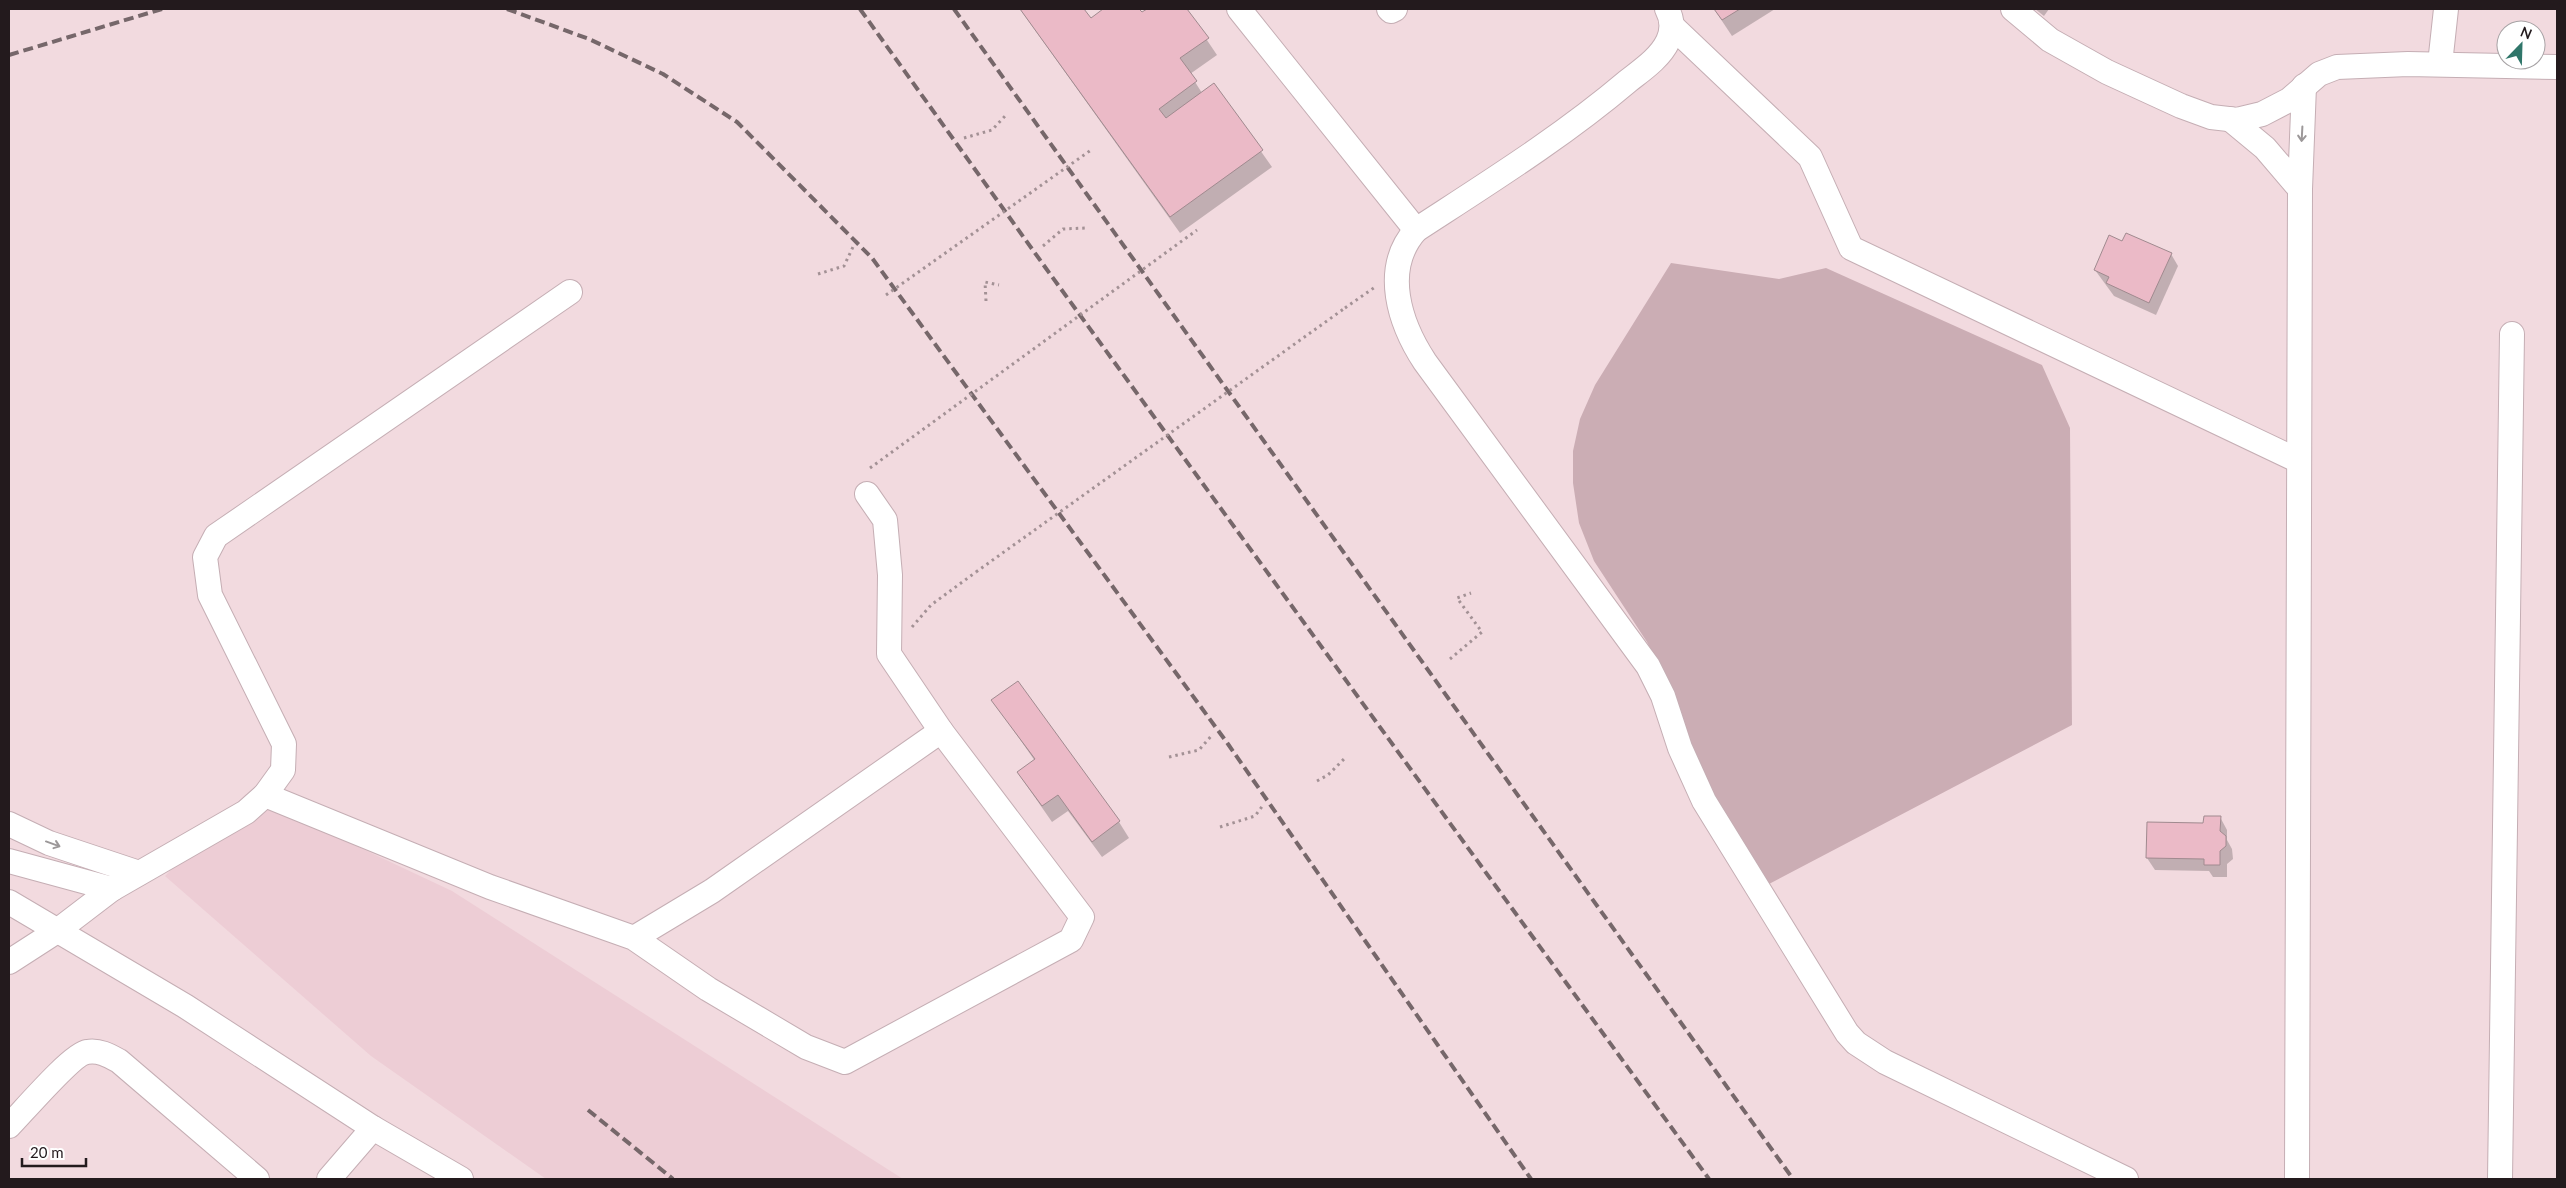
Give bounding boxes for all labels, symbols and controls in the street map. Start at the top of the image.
north arrow [2496,20,2546,70]
text: N [2518,23,2535,43]
one-way arrow [2298,126,2307,142]
one-way arrow [45,840,61,849]
scale bar [22,1136,86,1168]
text: 20 m [30,1143,64,1161]

